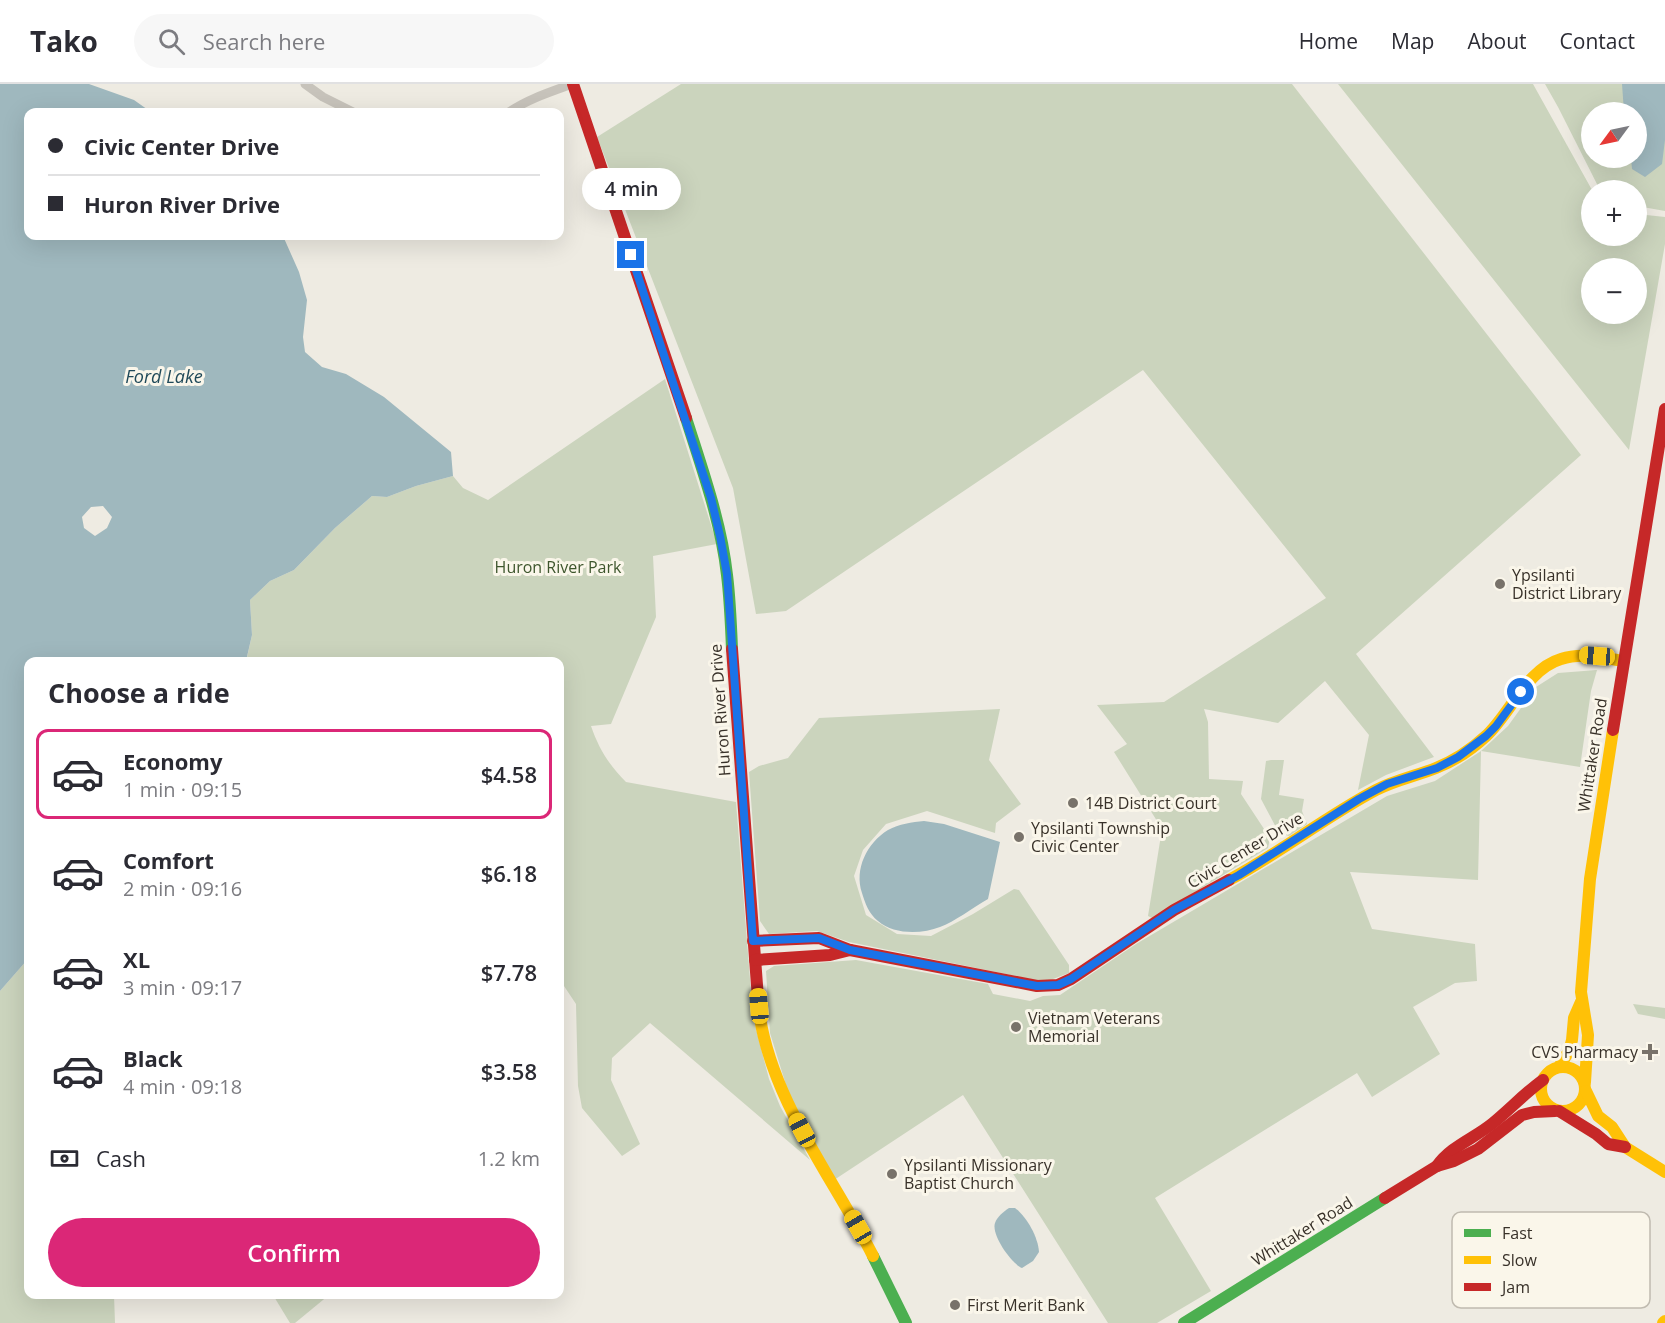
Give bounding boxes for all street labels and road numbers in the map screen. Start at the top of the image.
street label: Huron River Drive [704,643,736,777]
street label: Whittaker Road [1572,696,1612,814]
street label: Civic Center Drive [1183,807,1307,893]
street label: Whittaker Road [1247,1191,1357,1271]

